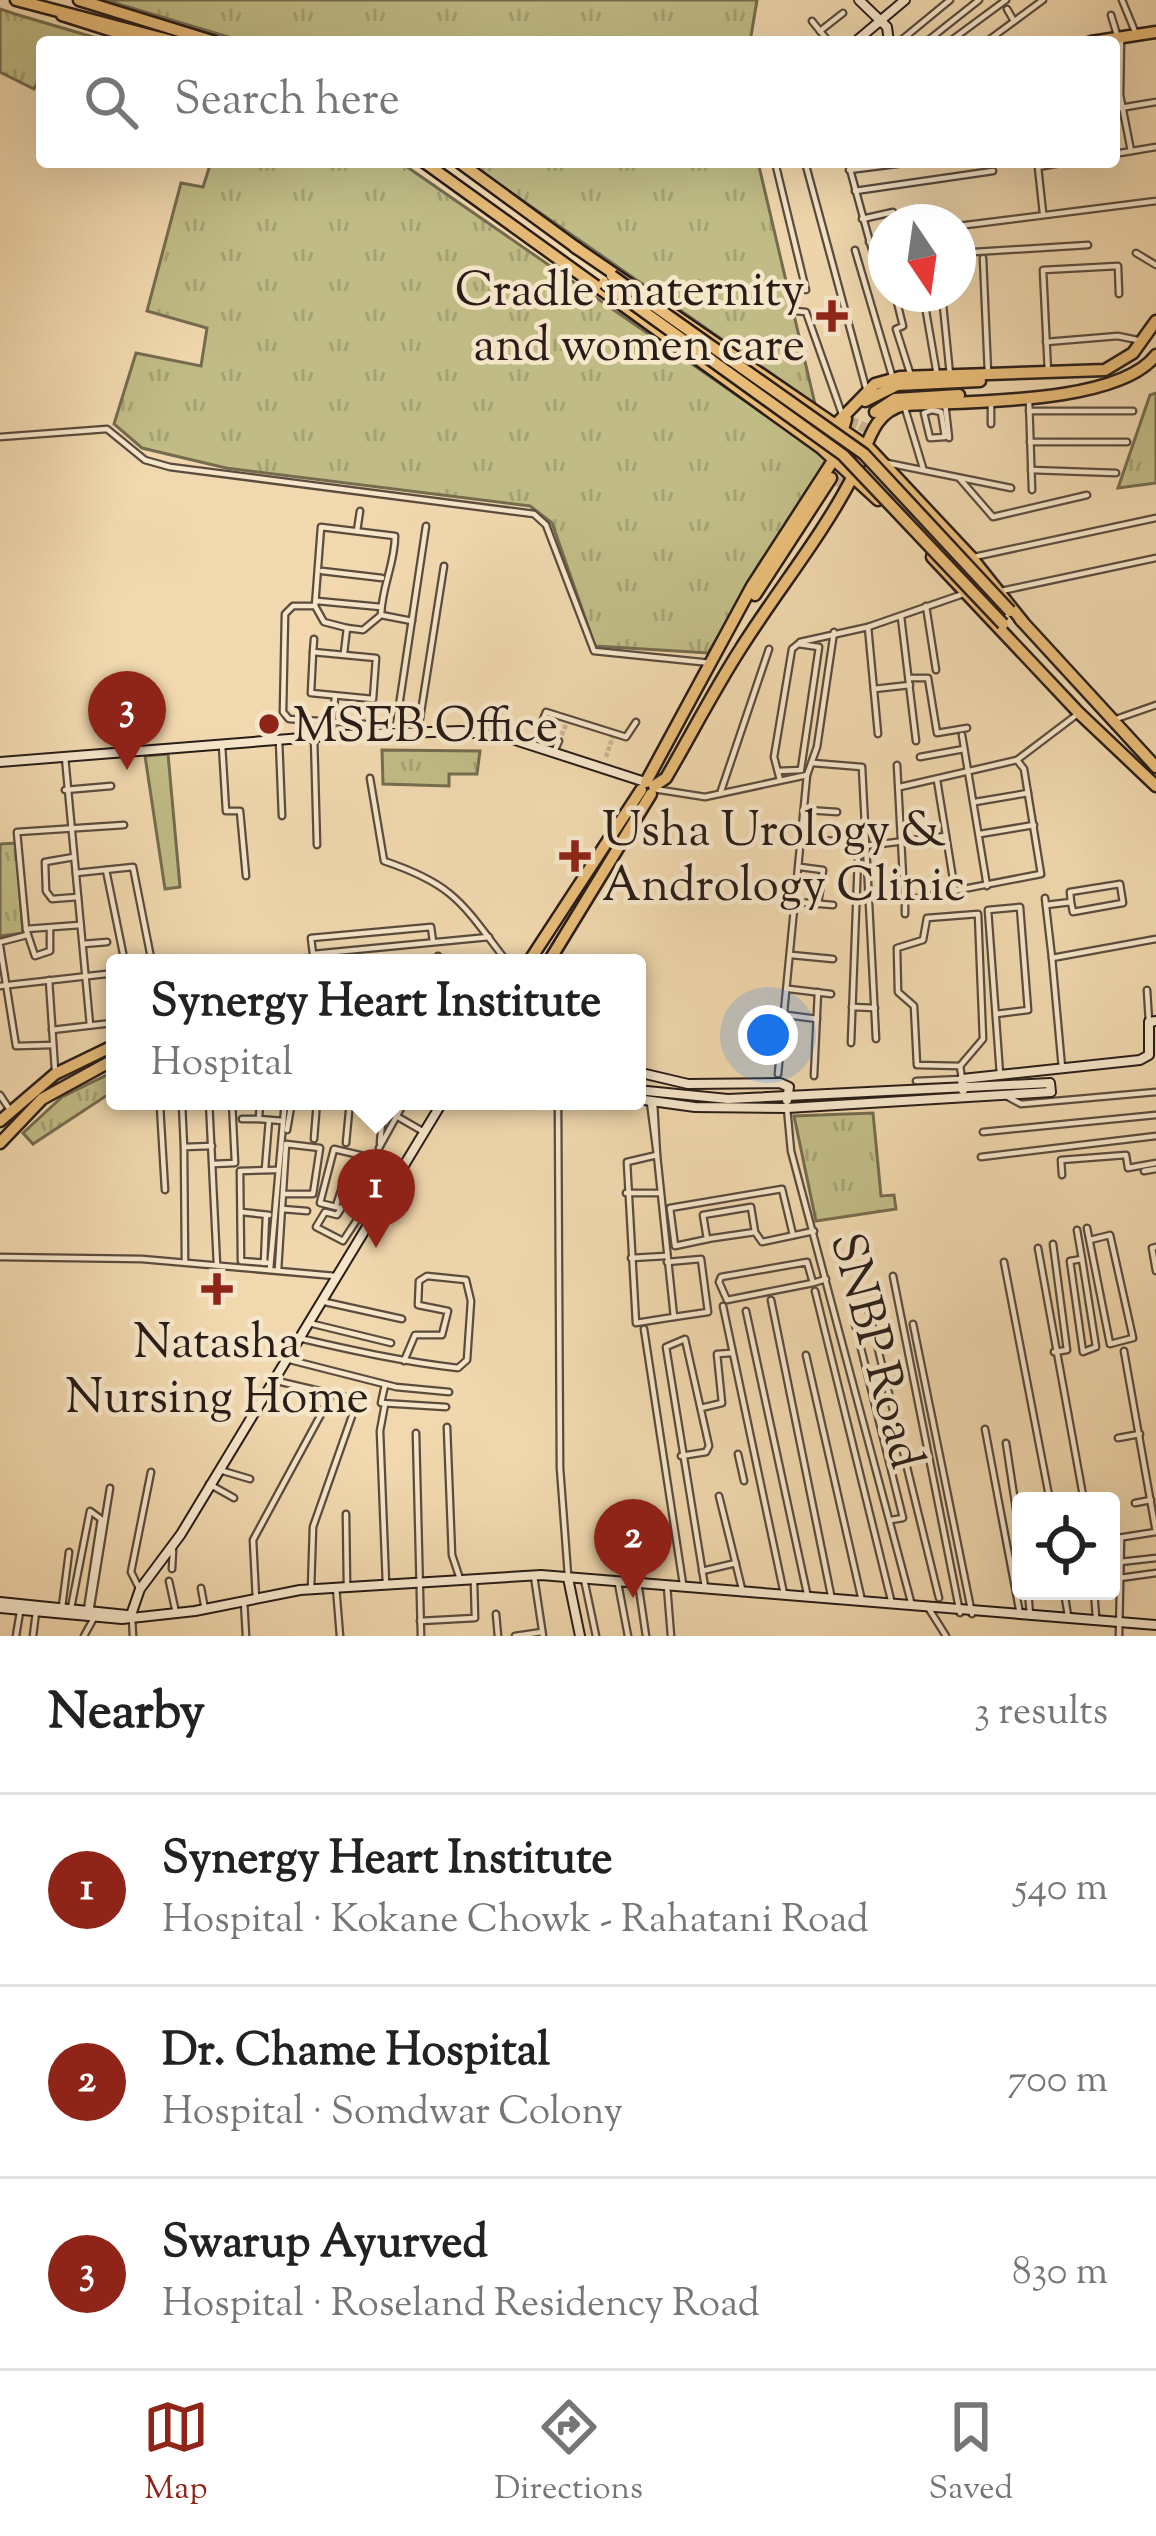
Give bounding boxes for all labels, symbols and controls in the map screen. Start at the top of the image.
search box [36,36,1120,168]
icon: search [78,69,144,135]
text: Search here [174,70,400,135]
north arrow [868,204,976,312]
place label: Cradle maternity and women care [455,259,805,383]
marker: Cradle maternity and women care [816,300,848,332]
pin: 3 [88,671,166,770]
place label: MSEB Office [293,695,558,764]
marker: MSEB Office [256,711,282,737]
place label: Usha Urology & Andrology Clinic [602,799,965,923]
marker: Usha Urology & Andrology Clinic [559,840,591,872]
popup [106,954,646,1110]
text: Synergy Heart Institute [151,972,601,1037]
your location [738,1005,798,1065]
text: Hospital [151,1037,293,1093]
pin: 1 [337,1149,415,1248]
street label: SNBP Road [809,1226,938,1477]
marker: Natasha Nursing Home [201,1273,233,1305]
place label: Natasha Nursing Home [65,1311,369,1435]
map controls [1012,1492,1120,1600]
button: locate [1012,1492,1120,1600]
pin: 2 [594,1499,672,1598]
text: Nearby [48,1678,205,1751]
text: 3 results [974,1686,1108,1742]
text: Synergy Heart Institute [162,1829,612,1894]
text: 1 [80,1862,94,1918]
text: 540 m [1014,1862,1108,1918]
text: Hospital · Kokane Chowk - Rahatani Road [162,1894,869,1950]
text: Dr. Chame Hospital [162,2021,550,2086]
text: 2 [78,2054,96,2110]
text: 700 m [1007,2054,1108,2110]
text: Hospital · Somdwar Colony [162,2086,623,2142]
text: Swarup Ayurved [162,2213,488,2278]
text: 3 [79,2246,95,2302]
text: 830 m [1012,2246,1108,2302]
text: Hospital · Roseland Residency Road [162,2278,760,2334]
tab: Map [143,2394,209,2514]
tab: Directions [494,2394,643,2514]
tab: Saved [929,2394,1013,2514]

